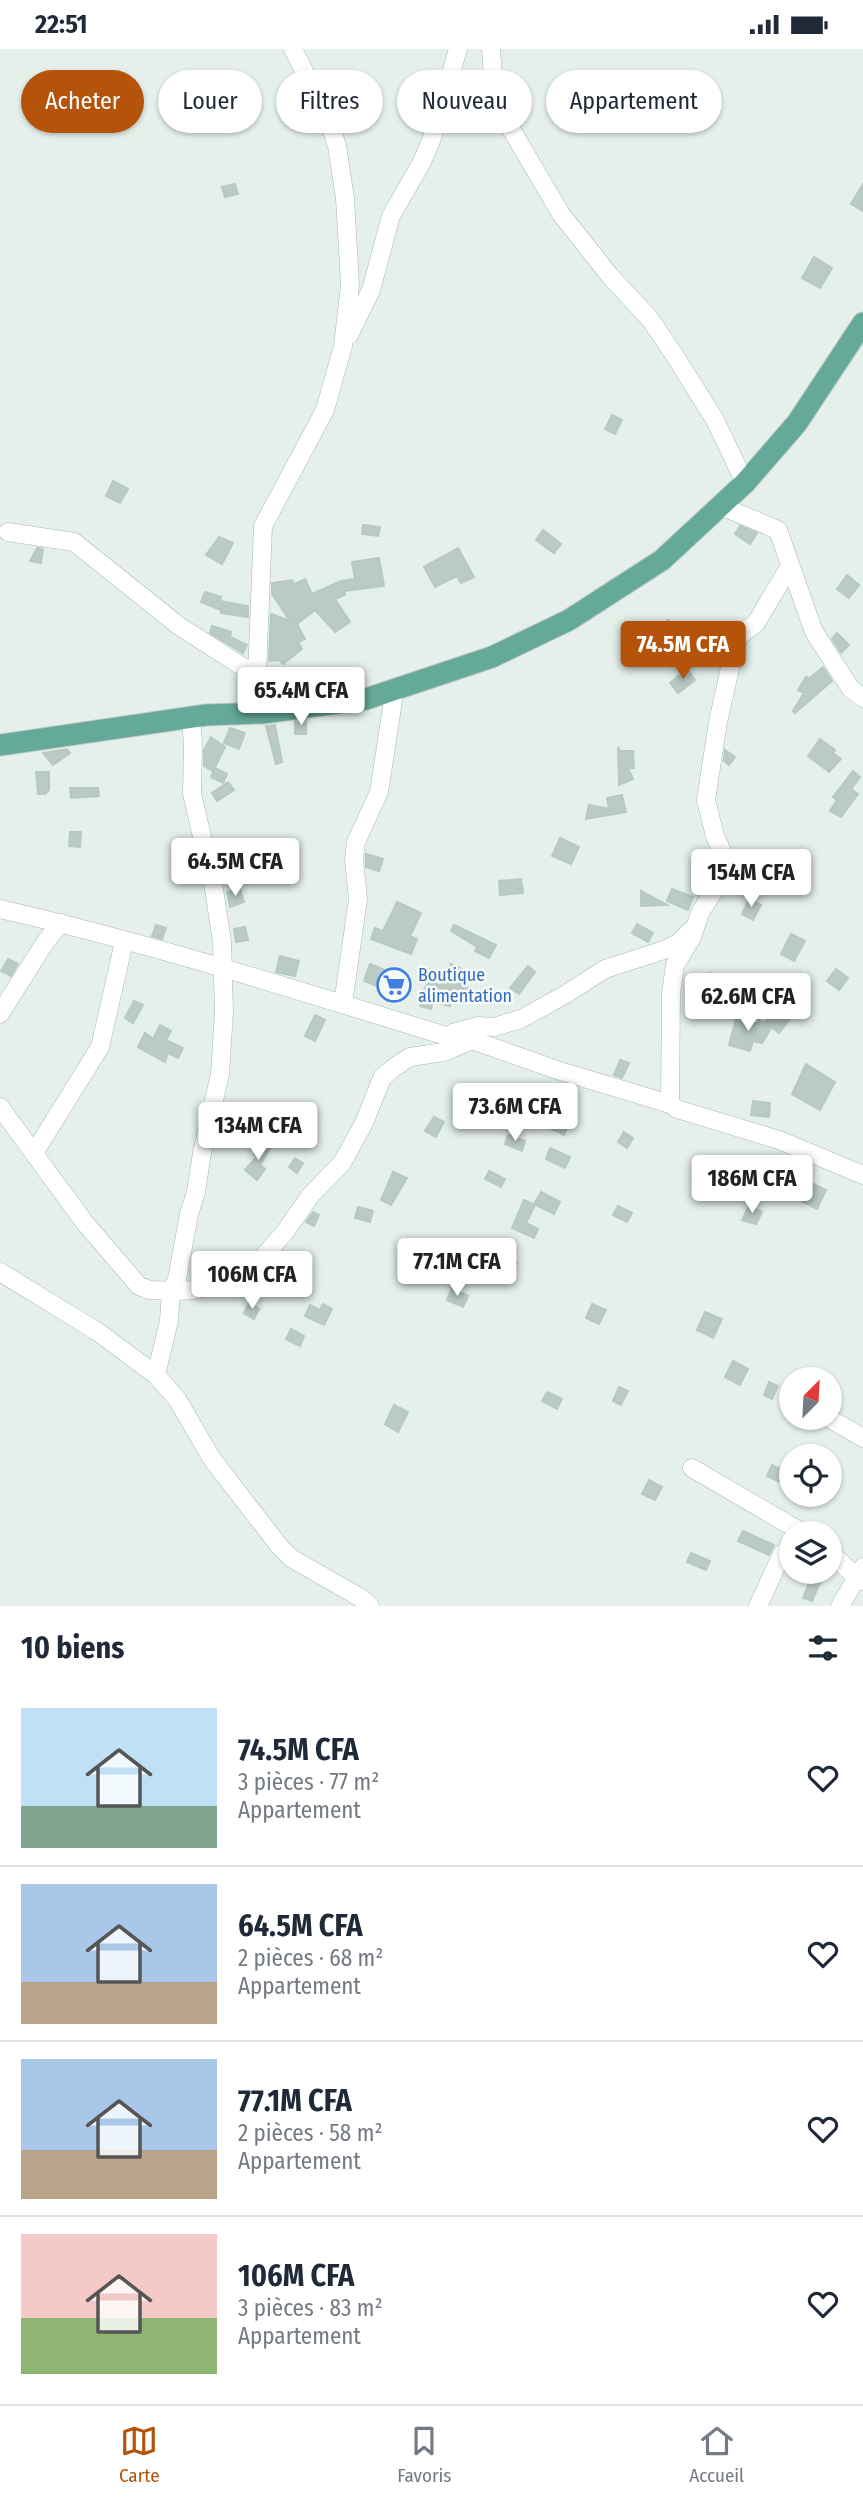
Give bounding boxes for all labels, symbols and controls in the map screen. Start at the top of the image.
text: 22:51 [35,9,88,40]
chip: Acheter [21,70,144,133]
chip: Louer [158,70,262,133]
chip: Filtres [276,70,383,133]
chip: Nouveau [397,70,532,133]
chip: Appartement [546,70,722,133]
pin: 74.5M CFA [603,621,763,681]
text: 74.5M CFA [637,630,729,658]
pin: 65.4M CFA [221,667,381,727]
text: 65.4M CFA [254,676,348,704]
pin: 64.5M CFA [155,839,315,898]
text: 64.5M CFA [187,847,283,875]
pin: 154M CFA [679,849,823,909]
text: 154M CFA [707,858,795,886]
place label: Boutique alimentation [418,964,512,1007]
supermarket icon: Boutique alimentation [375,966,413,1004]
pin: 62.6M CFA [668,974,828,1033]
text: 62.6M CFA [701,982,795,1010]
pin: 73.6M CFA [435,1083,595,1143]
text: 73.6M CFA [469,1092,561,1120]
pin: 134M CFA [186,1103,330,1162]
text: 134M CFA [214,1111,302,1139]
pin: 186M CFA [680,1155,824,1215]
text: 186M CFA [708,1164,796,1192]
pin: 77.1M CFA [377,1239,537,1298]
text: 77.1M CFA [413,1247,501,1275]
pin: 106M CFA [180,1251,324,1311]
text: 106M CFA [207,1260,297,1288]
north arrow [779,1367,842,1430]
map controls [779,1367,842,1584]
button: locate [779,1444,842,1507]
button: layers [779,1521,842,1584]
icon: filters [804,1629,842,1667]
text: 10 biens [21,1630,124,1666]
text: 74.5M CFA [238,1732,359,1768]
icon: home [77,1736,161,1820]
icon: heart [804,1759,842,1797]
text: 3 pièces · 77 m² [238,1768,379,1796]
text: Appartement [238,1796,361,1824]
text: 64.5M CFA [238,1908,363,1944]
icon: home [77,1912,161,1996]
icon: heart [804,1935,842,1973]
text: 2 pièces · 68 m² [238,1944,383,1972]
text: Appartement [238,1972,361,2000]
text: 77.1M CFA [238,2083,352,2119]
icon: home [77,2087,161,2171]
icon: heart [804,2110,842,2148]
text: 2 pièces · 58 m² [238,2119,383,2147]
text: Appartement [238,2147,361,2175]
text: 106M CFA [238,2258,354,2294]
icon: home [77,2262,161,2346]
icon: heart [804,2285,842,2323]
text: 3 pièces · 83 m² [238,2294,383,2322]
text: Appartement [238,2322,361,2350]
tab: Carte [119,2422,160,2487]
tab: Favoris [397,2422,451,2487]
tab: Accueil [689,2422,744,2487]

